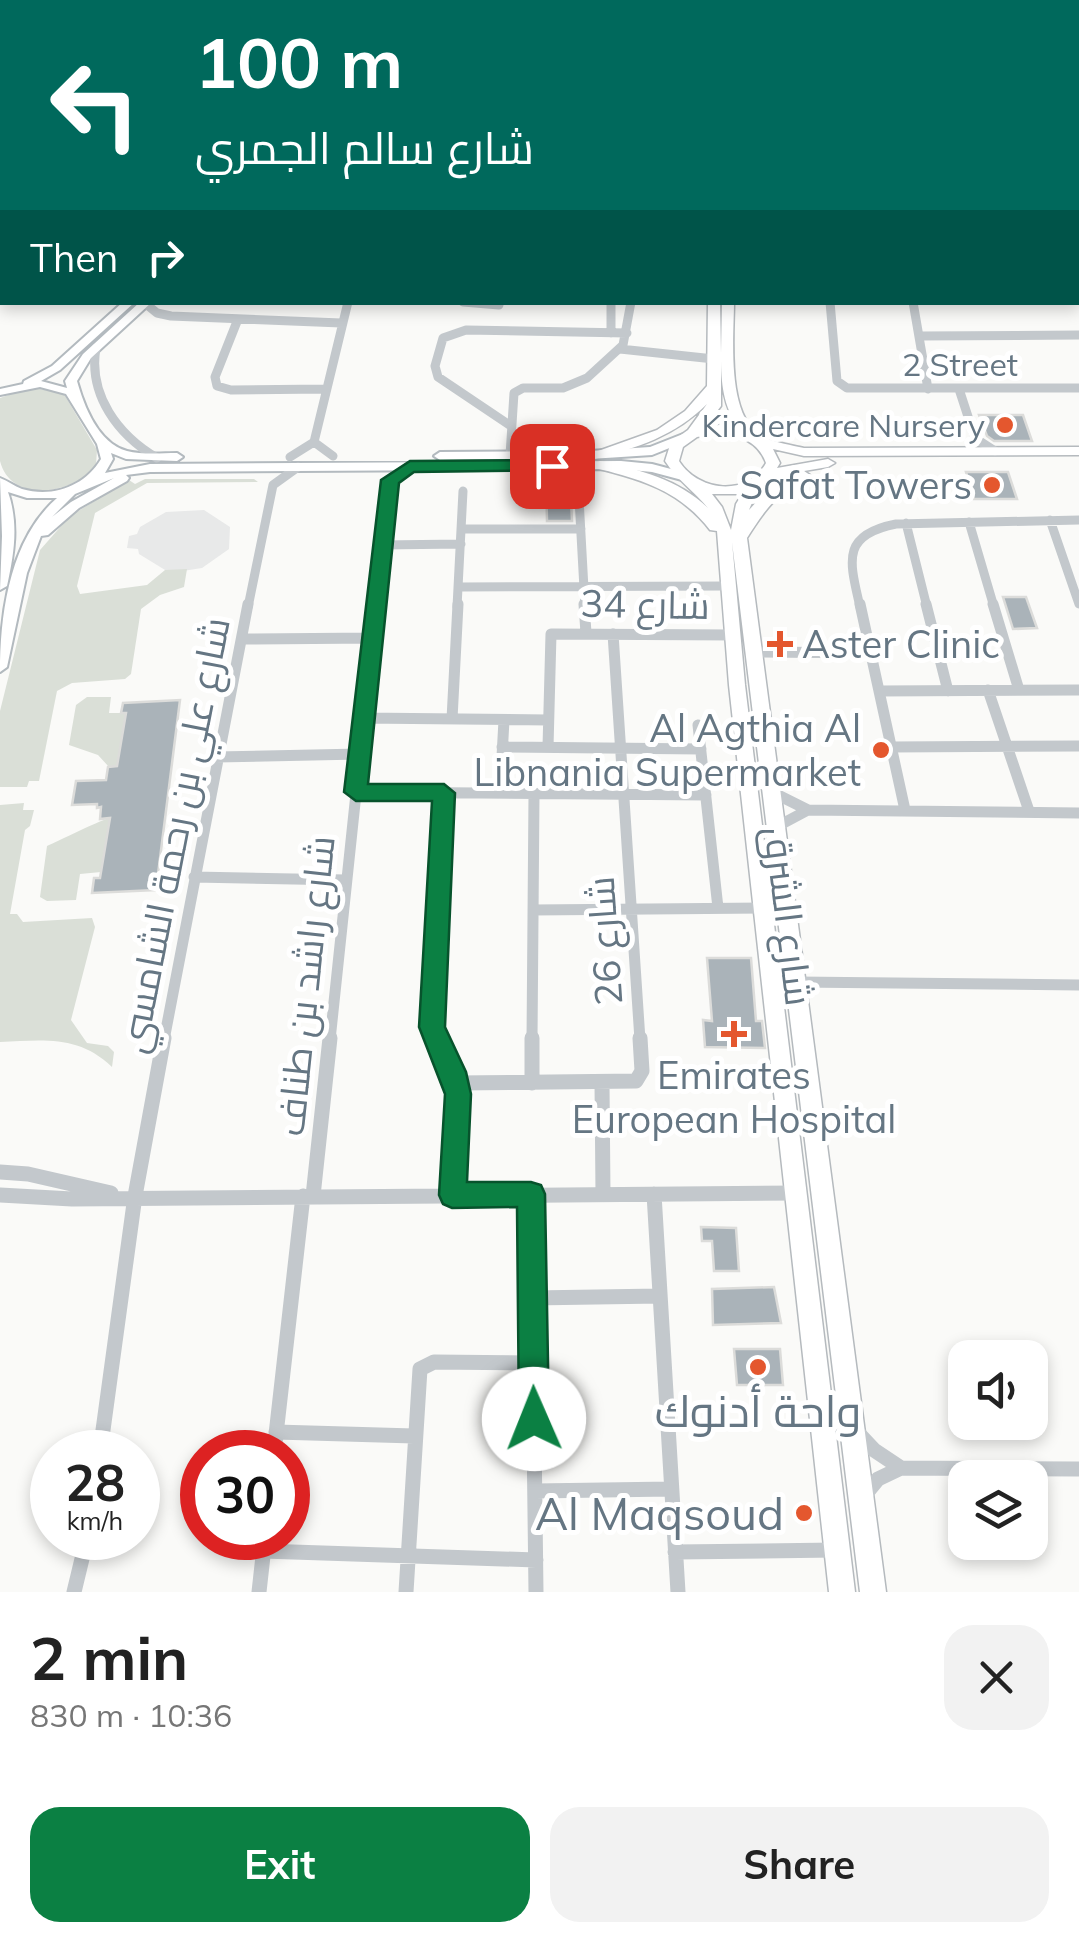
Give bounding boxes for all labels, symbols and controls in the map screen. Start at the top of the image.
text: 100 m [195,18,403,106]
icon: left [30,40,160,170]
text: شارع سالم الجمري [195,119,534,175]
icon: right [138,230,193,285]
text: Then [30,234,118,282]
street label: 2 Street [902,344,1018,384]
place label: Kindercare Nursery [702,405,985,445]
marker: Kindercare Nursery [994,414,1016,436]
pin [510,424,595,509]
icon: arrive [525,439,580,494]
place label: Safat Towers [740,461,972,509]
marker: Safat Towers [981,474,1003,496]
street label: شارع 34 [580,579,710,631]
street label: شارع علي بن رحمة الشامسي [108,613,247,1058]
place label: Aster Clinic [802,620,1000,668]
marker: Aster Clinic [767,631,793,657]
place label: Al Agthia Al Libnania Supermarket [473,704,861,796]
marker: Al Agthia Al Libnania Supermarket [870,739,892,761]
street label: شارع الشرق [752,824,824,1009]
street label: شارع راشد بن طناف [265,833,347,1139]
street label: شارع 26 [576,875,634,1007]
marker: Emirates European Hospital [721,1021,747,1047]
place label: Emirates European Hospital [572,1051,896,1143]
map controls [948,1340,1048,1560]
button: sound [948,1340,1048,1440]
marker: واحة أدنوك [747,1356,769,1378]
position arrow [482,1367,586,1471]
place label: واحة أدنوك [655,1382,861,1438]
speed limit sign: 30 [180,1430,310,1560]
text: 28 [65,1451,125,1514]
button: layers [948,1460,1048,1560]
place label: Al Maqsoud [535,1485,784,1541]
marker: Al Maqsoud [793,1502,815,1524]
text: km/h [67,1505,123,1536]
text: 2 min [30,1620,188,1695]
button: close [944,1625,1049,1730]
text: 830 m · 10:36 [30,1695,232,1735]
button: Exit [30,1807,530,1922]
button: Share [550,1807,1049,1922]

